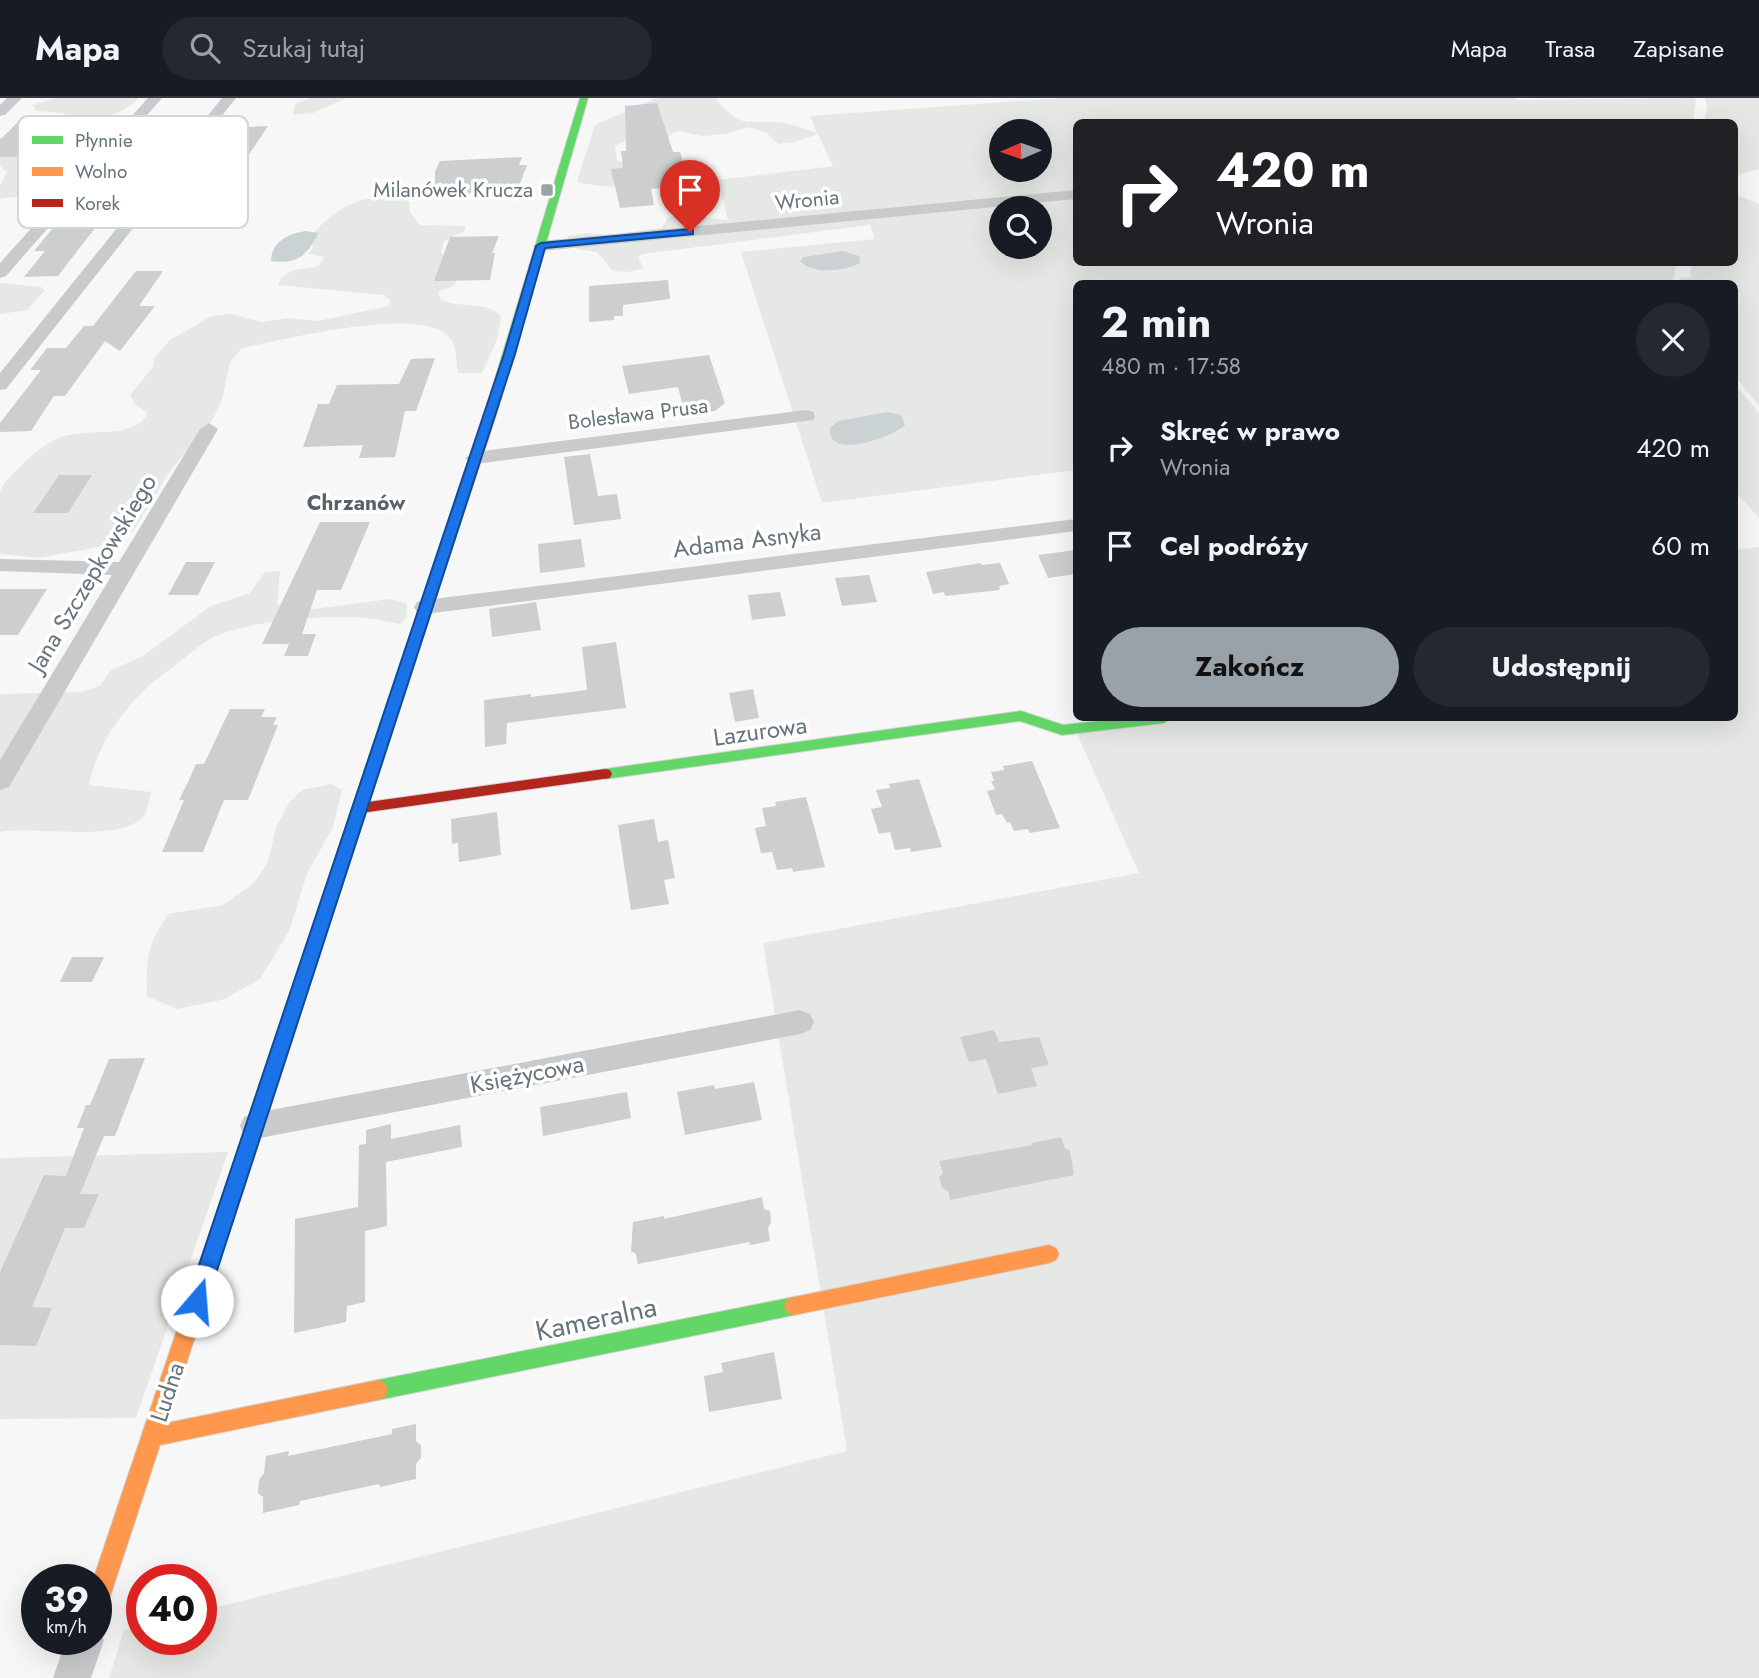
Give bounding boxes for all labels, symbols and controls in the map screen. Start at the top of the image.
search box [162,17,652,80]
text: Mapa [35,25,120,72]
icon: search [186,29,224,67]
text: Szukaj tutaj [242,29,365,67]
text: Mapa [1451,31,1507,66]
text: Trasa [1545,31,1595,66]
text: Zapisane [1633,31,1724,66]
legend [18,116,248,228]
north arrow [989,119,1052,182]
map controls [989,119,1052,259]
text: Płynnie [75,127,133,154]
text: 420 m [1216,135,1370,205]
icon: right [1101,147,1192,238]
text: Wolno [75,158,127,185]
pin [660,160,720,232]
icon: arrive [671,171,709,209]
place label: Milanówek Krucza [373,175,533,205]
marker: Milanówek Krucza [539,182,555,198]
street label: Wronia [773,182,841,218]
text: Korek [75,190,121,217]
button: search [989,196,1052,259]
text: Wronia [1216,200,1314,246]
text: 2 min [1101,292,1211,353]
button: close [1636,303,1710,377]
text: 480 m · 17:58 [1101,349,1241,383]
street label: Bolesława Prusa [566,391,710,437]
text: Skręć w prawo [1160,412,1340,450]
icon: right [1101,429,1139,467]
text: 420 m [1636,429,1710,467]
text: Wronia [1160,450,1230,484]
street label: Jana Szczepkowskiego [17,467,165,681]
district label: Chrzanów [307,488,406,518]
street label: Adama Asnyka [671,514,823,566]
icon: arrive [1101,527,1139,565]
text: Cel podróży [1160,527,1308,565]
text: 60 m [1651,527,1710,565]
button: Zakończ [1101,627,1399,707]
button: Udostępnij [1413,627,1710,707]
street label: Lazurowa [711,707,809,755]
street label: Księżycowa [467,1046,587,1102]
position arrow [160,1264,234,1338]
street label: Kameralna [531,1286,661,1352]
street label: Ludna [141,1358,193,1426]
speed limit sign: 40 [126,1564,217,1655]
text: 39 [44,1575,89,1625]
text: km/h [46,1614,87,1640]

